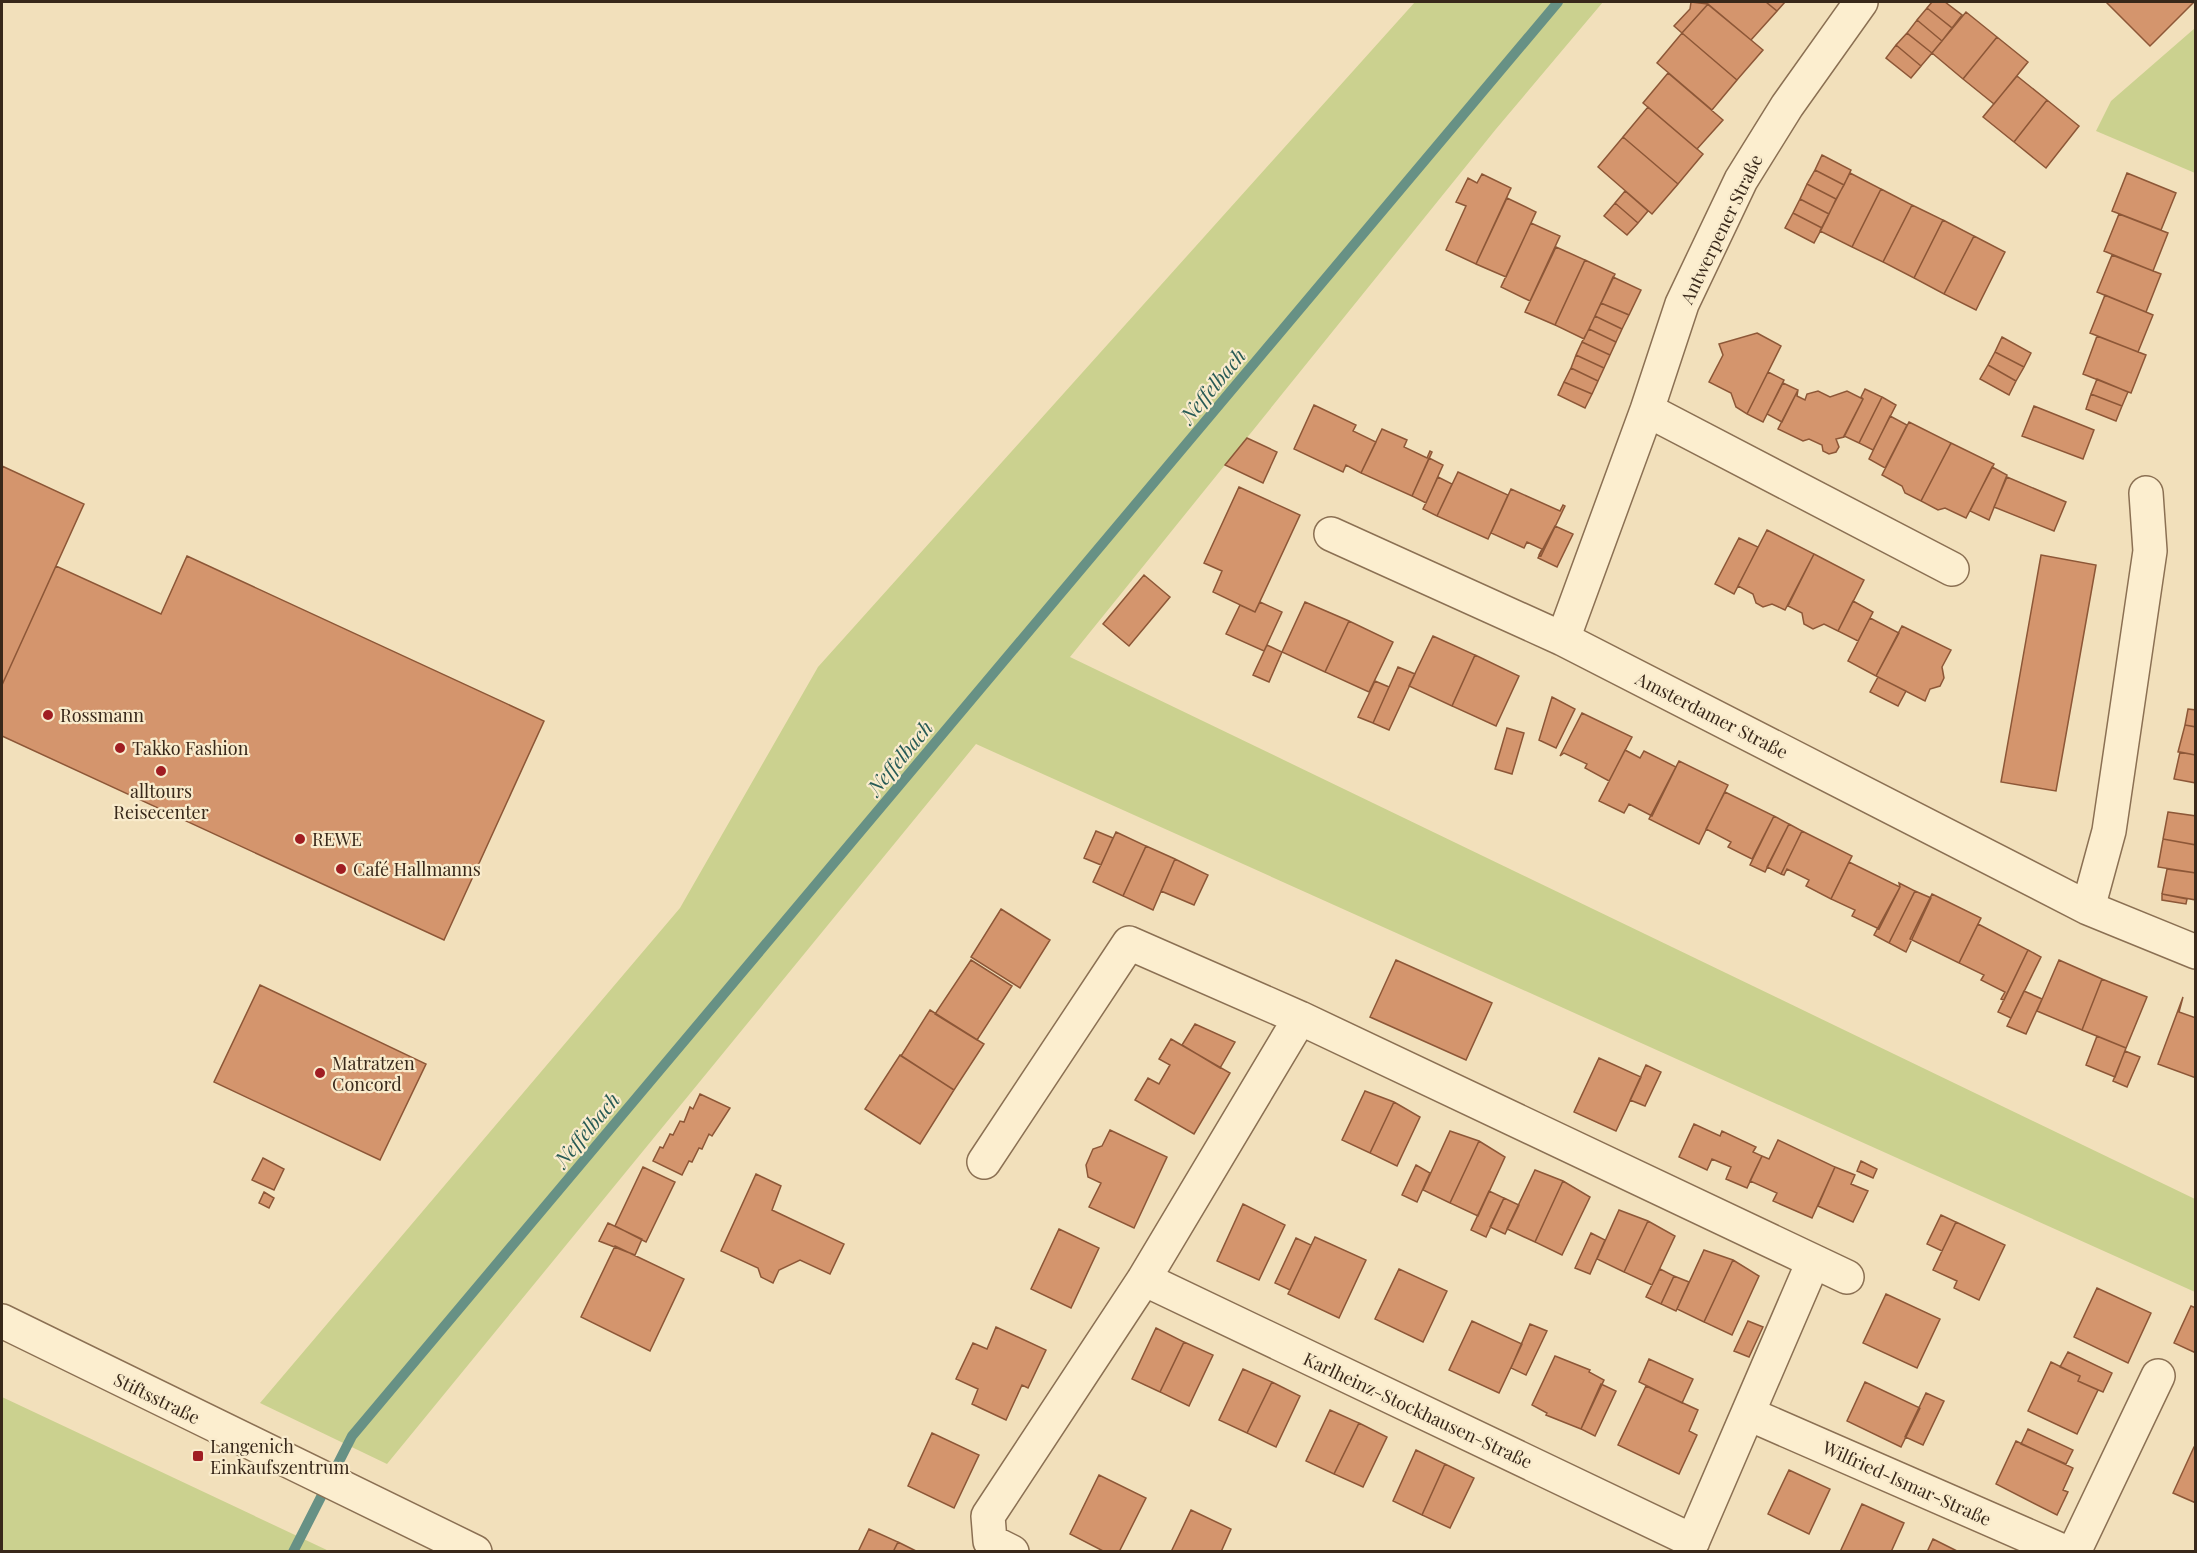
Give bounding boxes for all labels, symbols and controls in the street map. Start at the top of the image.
street label: Antwerpener Straße [1674,150,1768,309]
water label: Neffelbach [1172,342,1251,429]
street label: Amsterdamer Straße [1631,666,1792,764]
place label: Rossmann [60,703,144,727]
marker: Rossmann [41,708,55,722]
water label: Neffelbach [859,714,938,801]
place label: Takko Fashion [132,736,249,760]
marker: Takko Fashion [113,741,127,755]
marker: alltours Reisecenter [154,764,168,778]
place label: alltours Reisecenter [113,779,209,824]
place label: REWE [312,827,362,851]
marker: REWE [293,832,307,846]
place label: Café Hallmanns [353,857,481,881]
marker: Café Hallmanns [334,862,348,876]
place label: Matratzen Concord [332,1051,415,1096]
marker: Matratzen Concord [313,1066,327,1080]
water label: Neffelbach [546,1086,625,1173]
street label: Karlheinz-Stockhausen-Straße [1300,1346,1536,1474]
street label: Stiftsstraße [110,1367,204,1429]
place label: Langenich Einkaufszentrum [210,1434,349,1479]
street label: Wilfried-Ismar-Straße [1818,1435,1995,1531]
marker: Langenich Einkaufszentrum [191,1449,205,1463]

